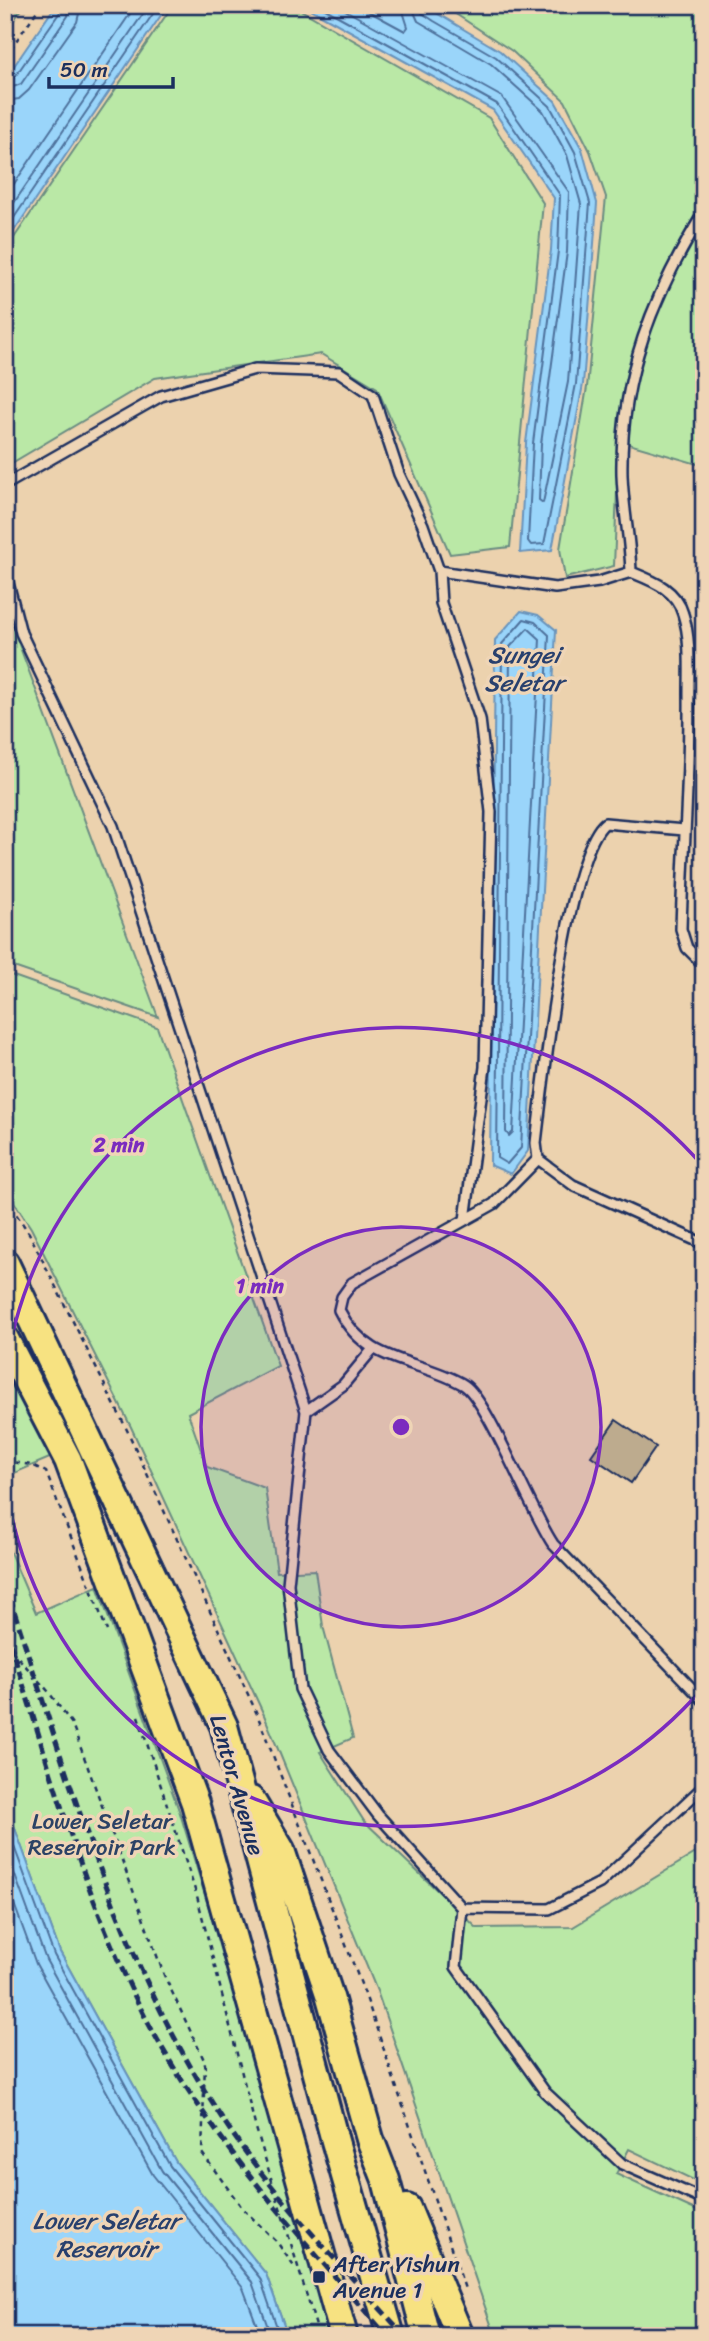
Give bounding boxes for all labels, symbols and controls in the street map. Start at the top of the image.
scale bar [49,46,173,90]
text: 50 m [60,51,108,89]
water label: Sungei Seletar [485,634,568,704]
text: 2 min [93,1126,145,1164]
text: 1 min [236,1267,285,1305]
centre of rings [389,1415,413,1439]
street label: Lentor Avenue [197,1709,277,1861]
park label: Lower Seletar Reservoir Park [28,1801,176,1868]
water label: Lower Seletar Reservoir [33,2200,183,2270]
place label: After Yishun Avenue 1 [332,2244,460,2311]
marker: After Yishun Avenue 1 [311,2269,327,2285]

